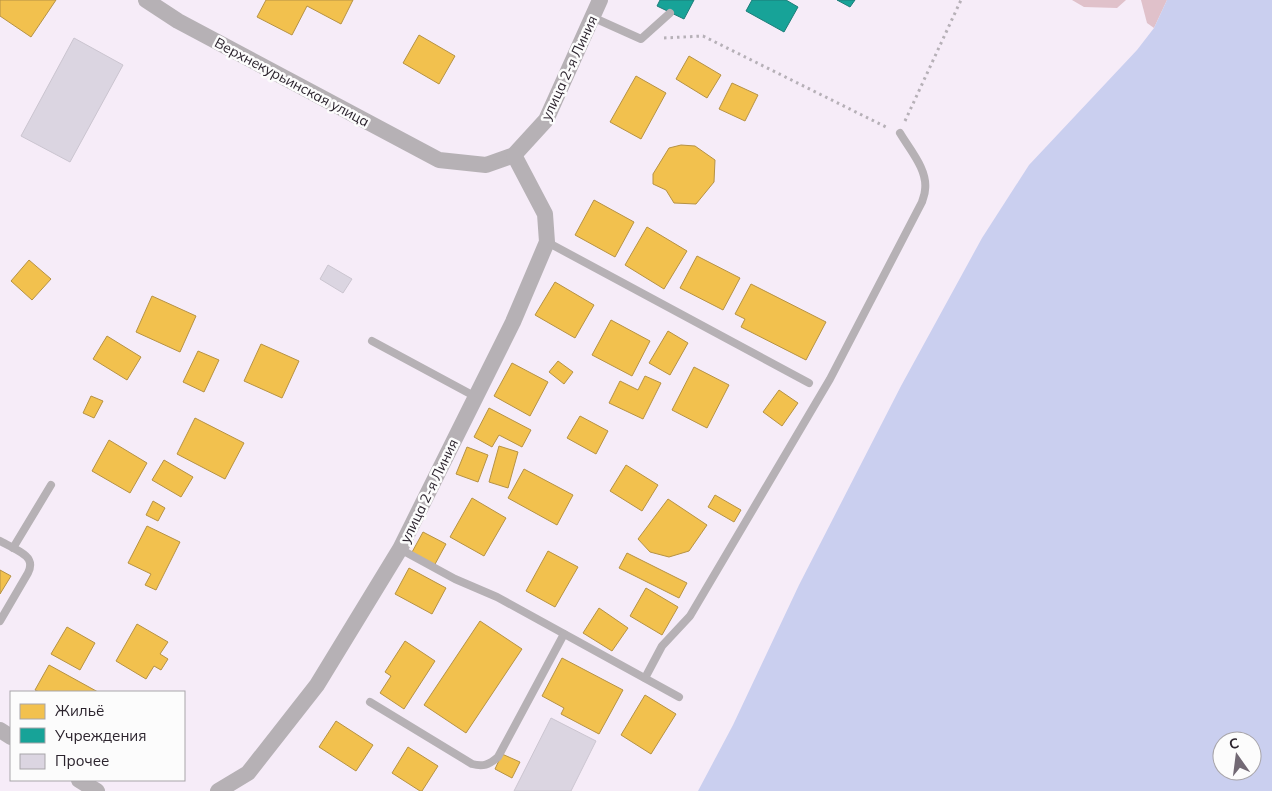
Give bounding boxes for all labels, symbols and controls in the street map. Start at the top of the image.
street label: улица 2-я Линия [537,13,601,123]
street label: Верхнекурьинская улица [212,34,372,130]
street label: улица 2-я Линия [396,436,462,546]
legend [10,691,185,781]
text: Жильё [55,701,104,720]
text: Учреждения [54,726,147,745]
north arrow [1212,731,1262,781]
text: С [1227,733,1241,753]
text: Прочее [55,751,109,770]

